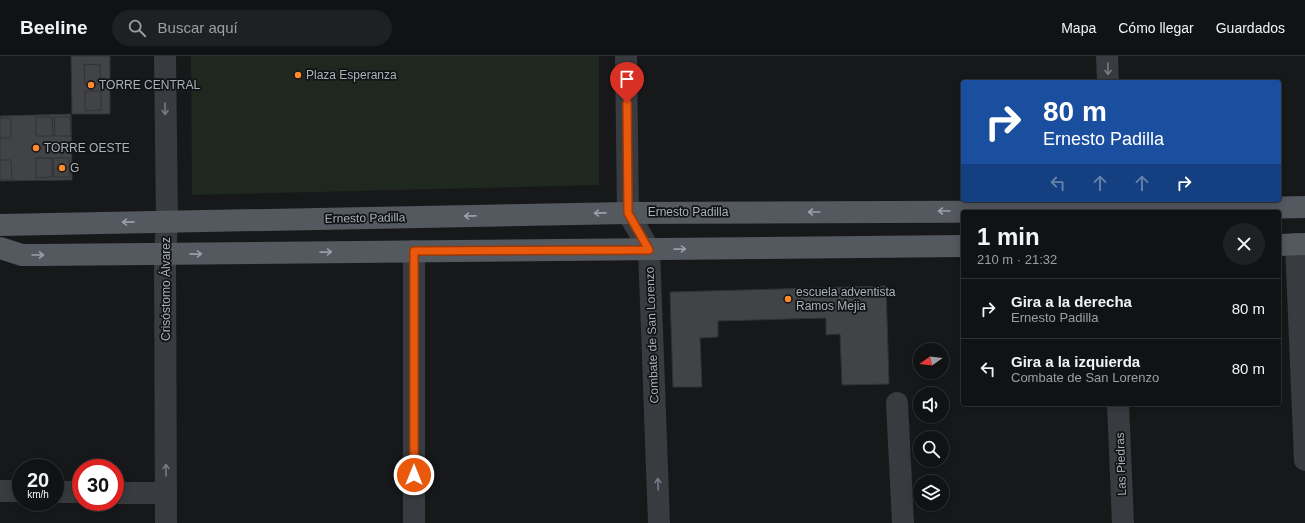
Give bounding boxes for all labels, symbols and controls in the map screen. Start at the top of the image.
search box [112,10,392,46]
text: Beeline [20,17,88,38]
icon: search [126,17,148,39]
text: Buscar aquí [158,19,238,36]
text: Mapa [1061,20,1096,36]
text: Cómo llegar [1118,20,1194,36]
text: Guardados [1216,20,1285,36]
pin [610,62,644,103]
one-way arrow [1104,62,1112,75]
place label: Plaza Esperanza [306,68,397,82]
icon: arrive [616,68,638,90]
marker: Plaza Esperanza [293,70,303,80]
place label: TORRE CENTRAL [99,78,200,92]
marker: TORRE CENTRAL [86,80,96,90]
icon: right [977,96,1029,148]
text: 80 m [1043,96,1107,127]
one-way arrow [161,102,169,115]
text: Ernesto Padilla [1043,129,1164,149]
place label: TORRE OESTE [44,141,130,155]
marker: TORRE OESTE [31,143,41,153]
place label: G [70,161,79,175]
marker: G [57,163,67,173]
icon: left [1047,172,1069,194]
icon: ahead [1089,172,1111,194]
icon: ahead [1131,172,1153,194]
icon: right [1173,172,1195,194]
street label: Ernesto Padilla [648,205,729,219]
one-way arrow [938,207,951,215]
one-way arrow [808,208,821,216]
one-way arrow [594,209,607,217]
street label: Ernesto Padilla [325,210,406,226]
one-way arrow [464,212,477,220]
one-way arrow [122,219,135,226]
text: 1 min [977,223,1040,250]
button: close [1223,223,1265,265]
street label: Crisóstomo Álvarez [158,237,173,341]
one-way arrow [673,245,686,253]
one-way arrow [319,248,332,256]
one-way arrow [189,250,202,258]
one-way arrow [31,251,44,259]
text: 210 m · 21:32 [977,252,1057,267]
street label: Combate de San Lorenzo [643,266,661,404]
place label: escuela adventista Ramos Mejia [796,285,896,313]
text: Gira a la derecha [1011,293,1132,310]
marker: escuela adventista Ramos Mejia [783,294,793,304]
icon: right [977,298,999,320]
text: 80 m [1232,300,1265,317]
text: Ernesto Padilla [1011,310,1098,325]
north arrow [913,343,949,379]
map controls [913,343,949,511]
text: Gira a la izquierda [1011,353,1140,370]
icon: left [977,358,999,380]
text: 80 m [1232,360,1265,377]
text: Combate de San Lorenzo [1011,370,1159,385]
button: sound [913,387,949,423]
button: search [913,431,949,467]
street label: Las Piedras [1113,432,1129,496]
position arrow [393,454,435,496]
speed limit sign: 30 [72,459,124,511]
one-way arrow [162,464,170,477]
text: 20 [27,469,49,491]
button: layers [913,475,949,511]
one-way arrow [654,478,661,491]
text: km/h [27,489,49,500]

